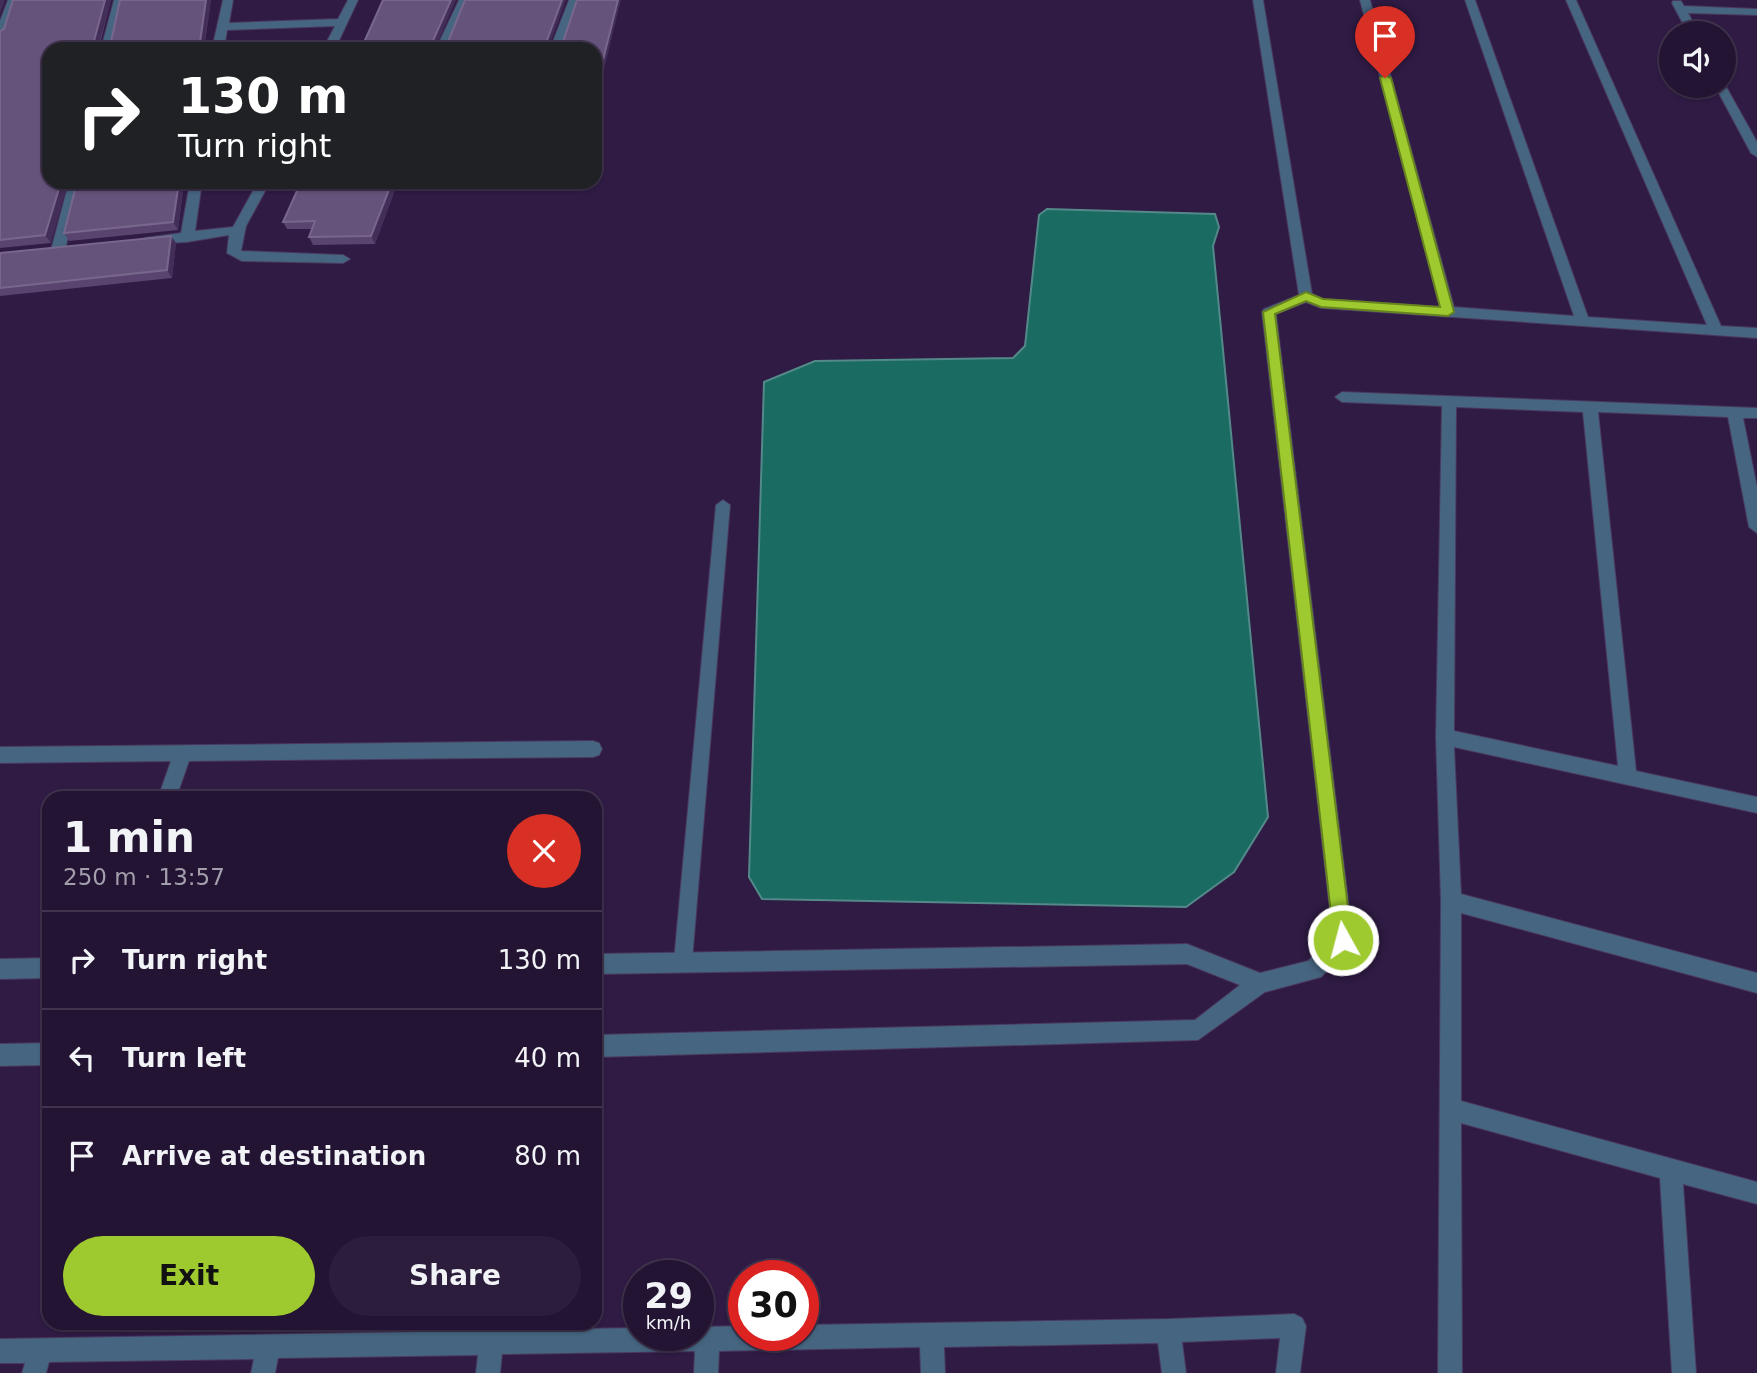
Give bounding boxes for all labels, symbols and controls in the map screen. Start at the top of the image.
pin [1355,6,1415,78]
icon: arrive [1366,17,1404,55]
map controls [1659,21,1736,98]
button: sound [1659,21,1736,98]
text: 130 m [178,68,348,125]
icon: right [63,70,154,161]
text: Turn right [178,127,331,165]
text: 1 min [63,813,195,862]
button: close [507,814,581,888]
text: 250 m · 13:57 [63,864,225,890]
position arrow [1306,903,1380,977]
icon: right [63,941,101,979]
text: Turn right [122,945,267,975]
text: 130 m [498,945,581,975]
icon: left [63,1039,101,1077]
text: Turn left [122,1043,246,1073]
text: 40 m [514,1043,581,1073]
icon: arrive [63,1137,101,1175]
text: Arrive at destination [122,1141,426,1171]
text: 80 m [514,1141,581,1171]
button: Exit [63,1236,315,1316]
button: Share [329,1236,581,1316]
speed limit sign: 30 [728,1260,819,1351]
text: 29 [644,1276,693,1316]
text: km/h [646,1312,691,1333]

